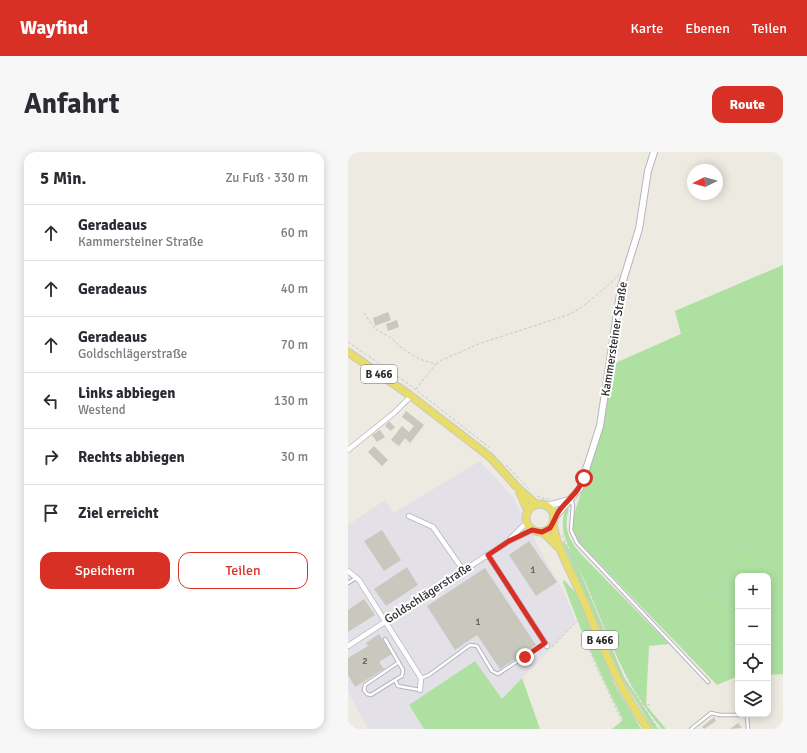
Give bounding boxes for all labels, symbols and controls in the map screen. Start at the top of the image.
text: Wayfind [20,16,88,40]
text: Karte [631,20,663,37]
text: Ebenen [685,20,730,37]
text: Teilen [752,20,787,37]
button: Route [712,86,783,123]
text: Anfahrt [24,87,120,121]
north arrow [687,164,723,200]
text: 5 Min. [40,168,86,189]
text: Zu Fuß · 330 m [225,170,308,186]
text: Geradeaus [78,216,147,234]
icon: ahead [40,222,62,244]
text: 60 m [281,225,308,241]
text: Kammersteiner Straße [78,234,203,250]
icon: ahead [40,278,62,300]
text: Geradeaus [78,280,147,298]
text: 40 m [281,281,308,297]
street label: Kammersteiner Straße [598,281,631,397]
text: Geradeaus [78,328,147,346]
icon: ahead [40,334,62,356]
text: 70 m [281,337,308,353]
text: Goldschlägerstraße [78,346,187,362]
road number: B 466 [361,365,397,383]
text: Links abbiegen [78,384,175,402]
icon: left [40,390,62,412]
text: 130 m [274,393,308,409]
text: Westend [78,402,126,418]
icon: right [40,446,62,468]
text: Rechts abbiegen [78,448,185,466]
text: 30 m [281,449,308,465]
route start [575,469,593,487]
icon: arrive [40,502,62,524]
text: Ziel erreicht [78,504,159,522]
button: Speichern [40,552,170,589]
button: Teilen [178,552,308,589]
street label: Goldschlägerstraße [382,560,475,627]
house number: 1 [530,564,536,576]
map controls [735,573,771,717]
button: + [735,573,771,609]
button: − [735,609,771,645]
house number: 1 [475,616,481,628]
road number: B 466 [582,631,618,649]
button: locate [735,645,771,681]
route end [516,648,534,666]
house number: 2 [362,655,368,667]
button: layers [735,681,771,717]

